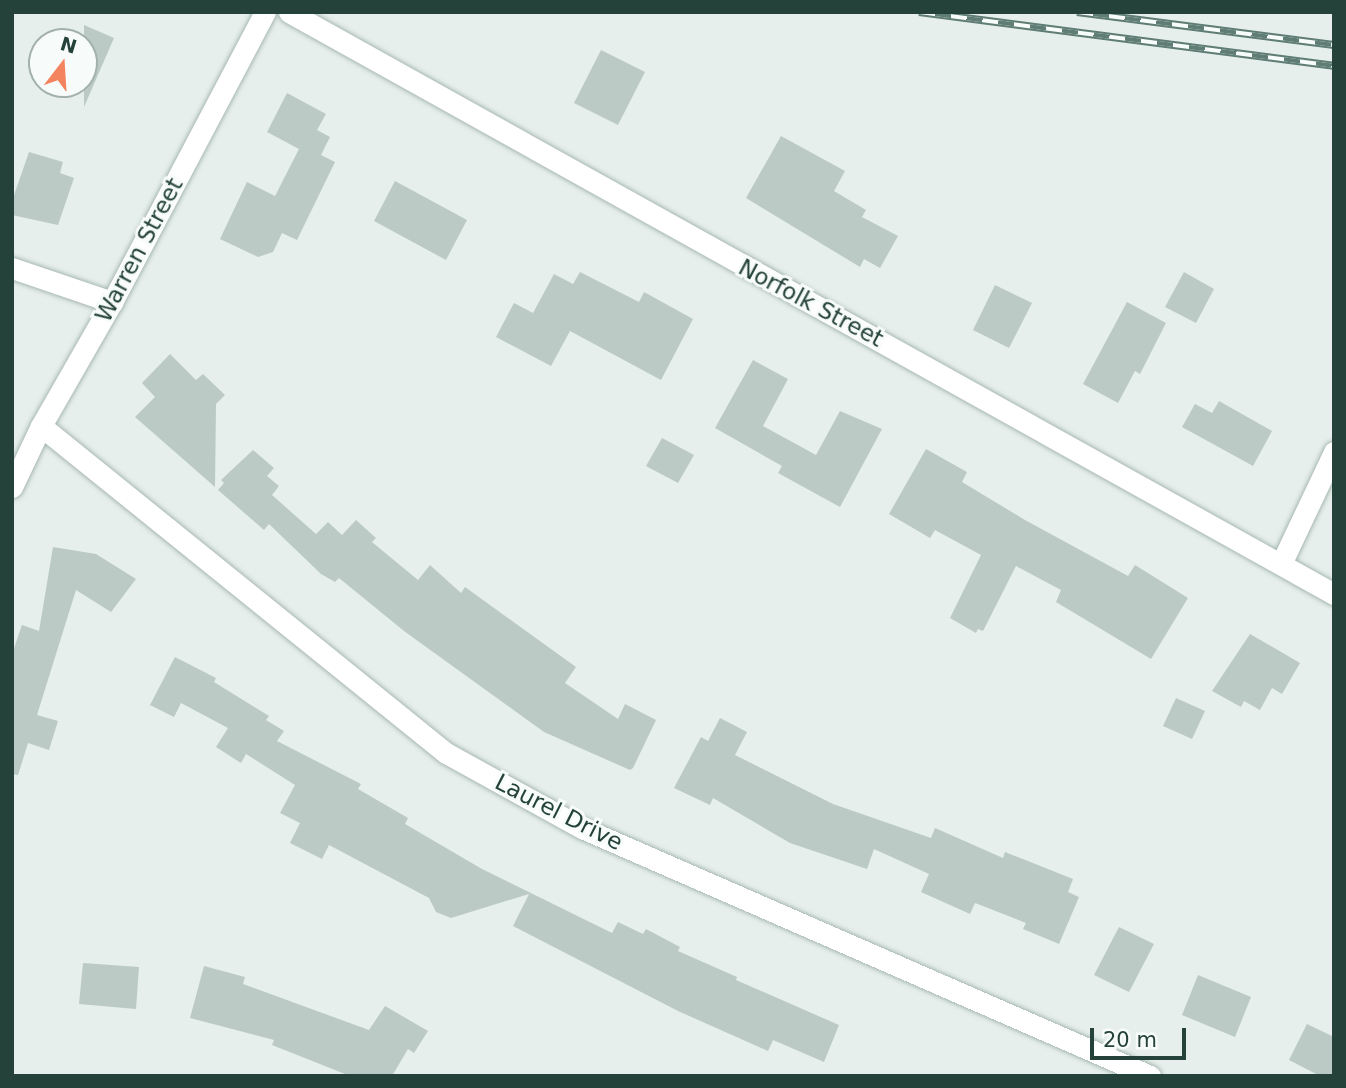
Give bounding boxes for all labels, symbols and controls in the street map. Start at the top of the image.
north arrow [28,28,98,98]
text: N [58,32,79,58]
street label: Warren Street [89,173,189,327]
street label: Norfolk Street [734,253,888,353]
street label: Laurel Drive [491,768,627,856]
scale bar [1094,1014,1190,1058]
text: 20 m [1103,1028,1157,1052]

